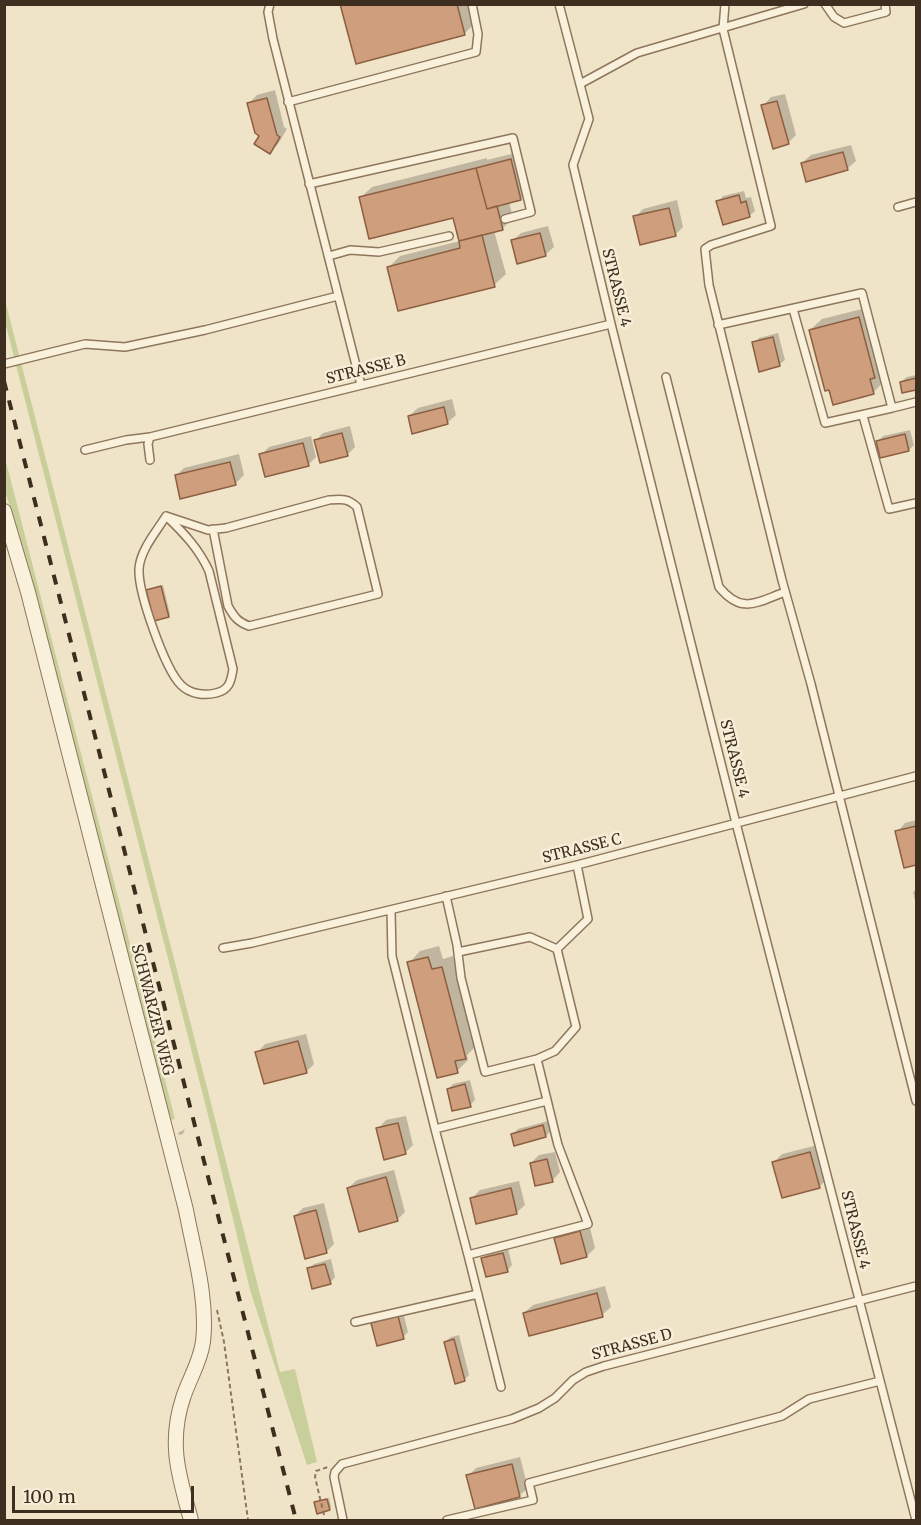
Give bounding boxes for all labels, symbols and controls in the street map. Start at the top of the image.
street label: STRASSE 4 [598,247,634,329]
street label: STRASSE B [324,351,408,389]
street label: STRASSE 4 [716,718,752,800]
street label: STRASSE C [541,830,623,868]
street label: SCHWARZER WEG [127,942,177,1078]
street label: STRASSE 4 [837,1189,873,1271]
street label: STRASSE D [590,1326,674,1364]
scale bar [15,1474,196,1512]
text: 100 m [23,1485,76,1508]

